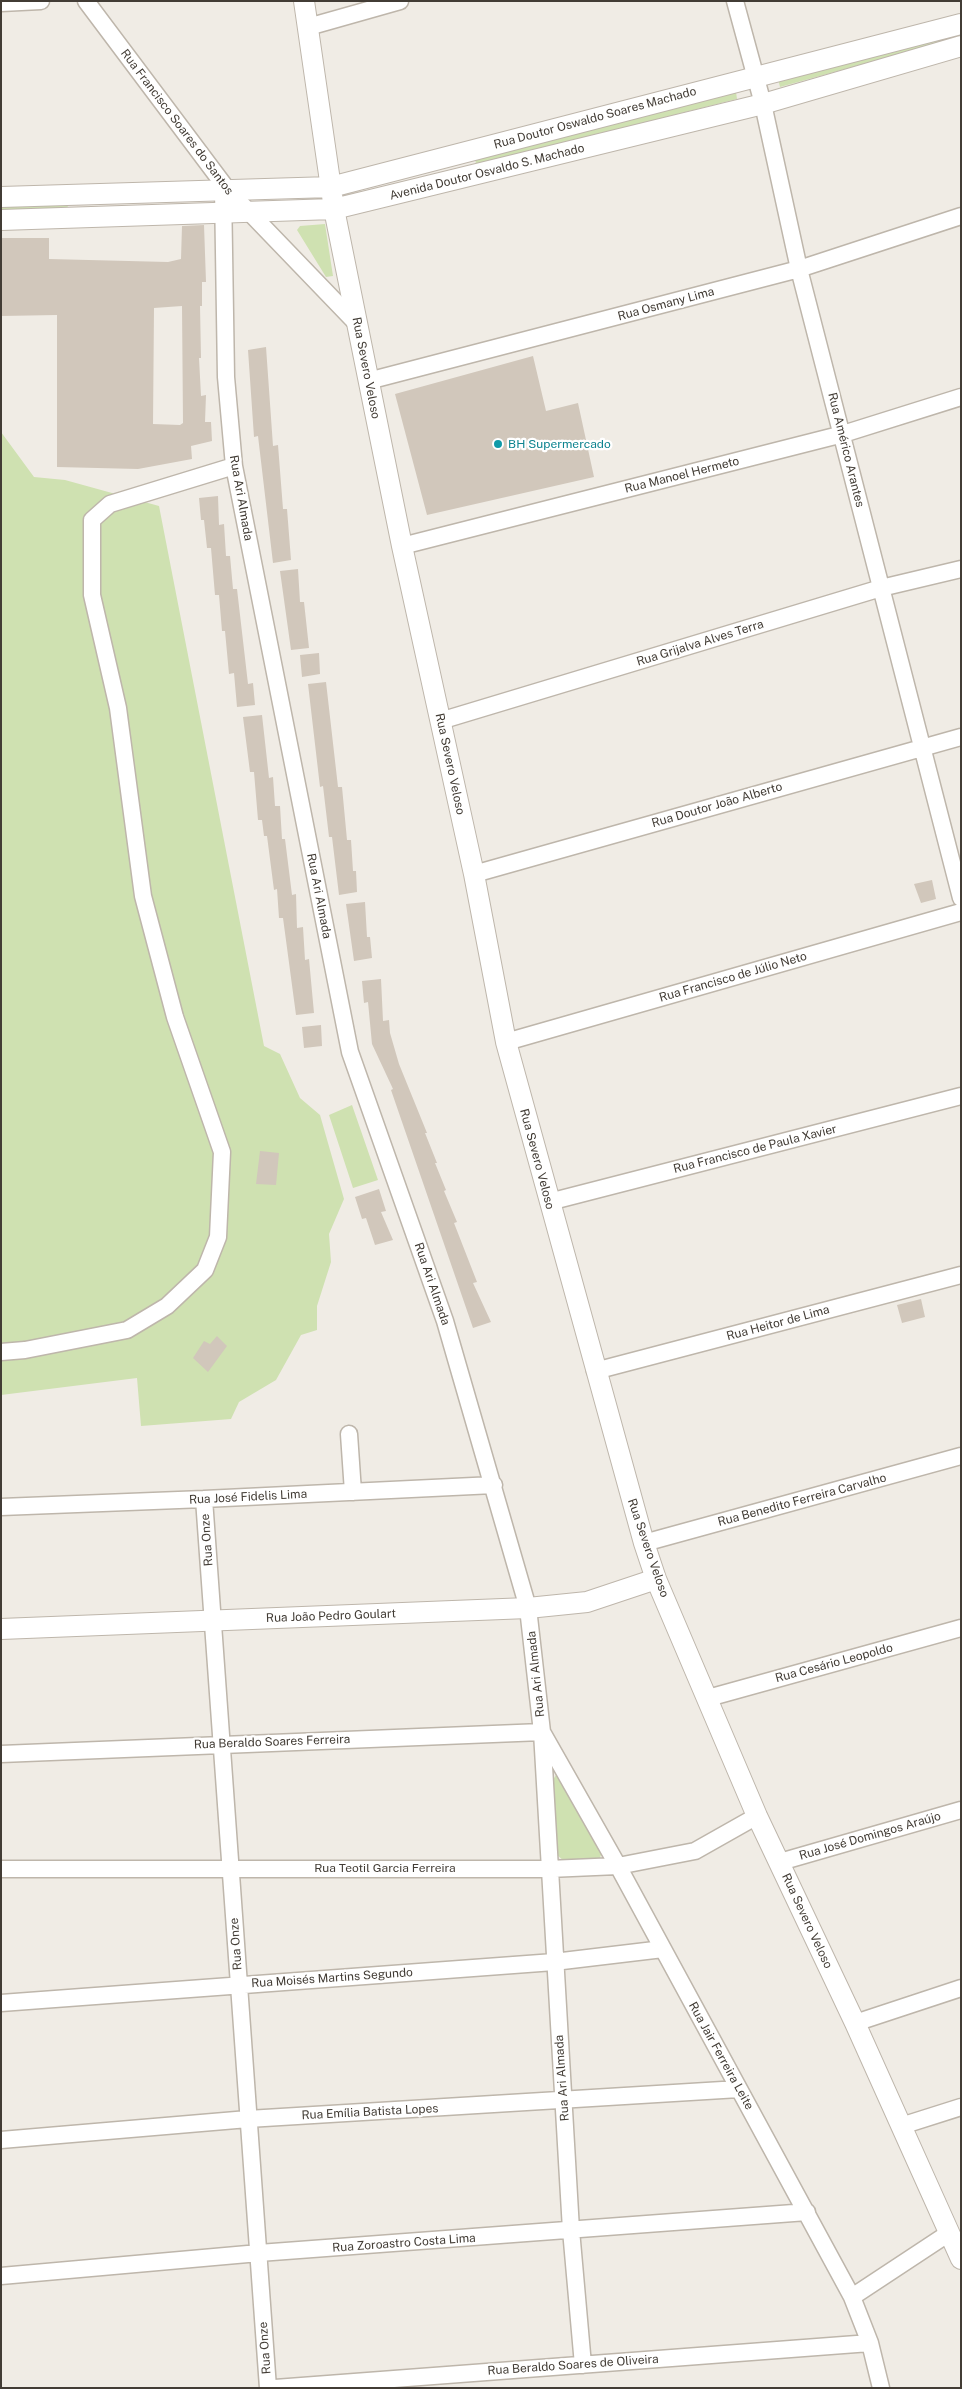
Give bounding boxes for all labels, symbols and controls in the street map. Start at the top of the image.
street label: Rua Francisco Soares do Santos [118,46,236,198]
street label: Rua Doutor Oswaldo Soares Machado [492,84,698,152]
street label: Avenida Doutor Osvaldo S. Machado [388,141,586,203]
street label: Rua Osmany Lima [616,284,716,324]
street label: Rua Severo Veloso [349,316,383,420]
street label: Rua Américo Arantes [825,391,867,509]
place label: BH Supermercado [508,437,611,451]
marker: BH Supermercado [492,438,504,450]
street label: Rua Ari Almada [226,454,256,542]
street label: Rua Manoel Hermeto [623,454,741,496]
street label: Rua Grijalva Alves Terra [635,617,765,669]
street label: Rua Severo Veloso [432,712,468,816]
street label: Rua Doutor João Alberto [650,779,784,831]
street label: Rua Ari Almada [304,852,334,940]
street label: Rua Francisco de Júlio Neto [657,949,809,1005]
street label: Rua Severo Veloso [517,1107,557,1211]
street label: Rua Francisco de Paula Xavier [672,1122,838,1176]
street label: Rua Ari Almada [411,1241,453,1327]
street label: Rua Heitor de Lima [725,1302,831,1344]
street label: Rua Benedito Ferreira Carvalho [716,1471,888,1529]
street label: Rua José Fidelis Lima [189,1487,307,1507]
street label: Rua Severo Veloso [624,1497,672,1599]
street label: Rua Onze [198,1513,216,1567]
street label: Rua João Pedro Goulart [266,1607,396,1625]
street label: Rua Ari Almada [524,1630,548,1718]
street label: Rua Cesário Leopoldo [774,1640,894,1686]
street label: Rua Beraldo Soares Ferreira [194,1732,350,1752]
street label: Rua José Domingos Araújo [797,1809,943,1863]
street label: Rua Teotil Garcia Ferreira [314,1861,456,1875]
street label: Rua Severo Veloso [779,1871,835,1971]
street label: Rua Onze [227,1917,245,1971]
street label: Rua Moisés Martins Segundo [251,1965,413,1991]
street label: Rua Jair Ferreira Leite [685,2000,757,2112]
street label: Rua Ari Almada [552,2034,572,2122]
street label: Rua Emília Batista Lopes [301,2101,439,2123]
street label: Rua Zoroastro Costa Lima [332,2231,476,2255]
street label: Rua Onze [256,2321,274,2375]
street label: Rua Beraldo Soares de Oliveira [487,2352,659,2378]

